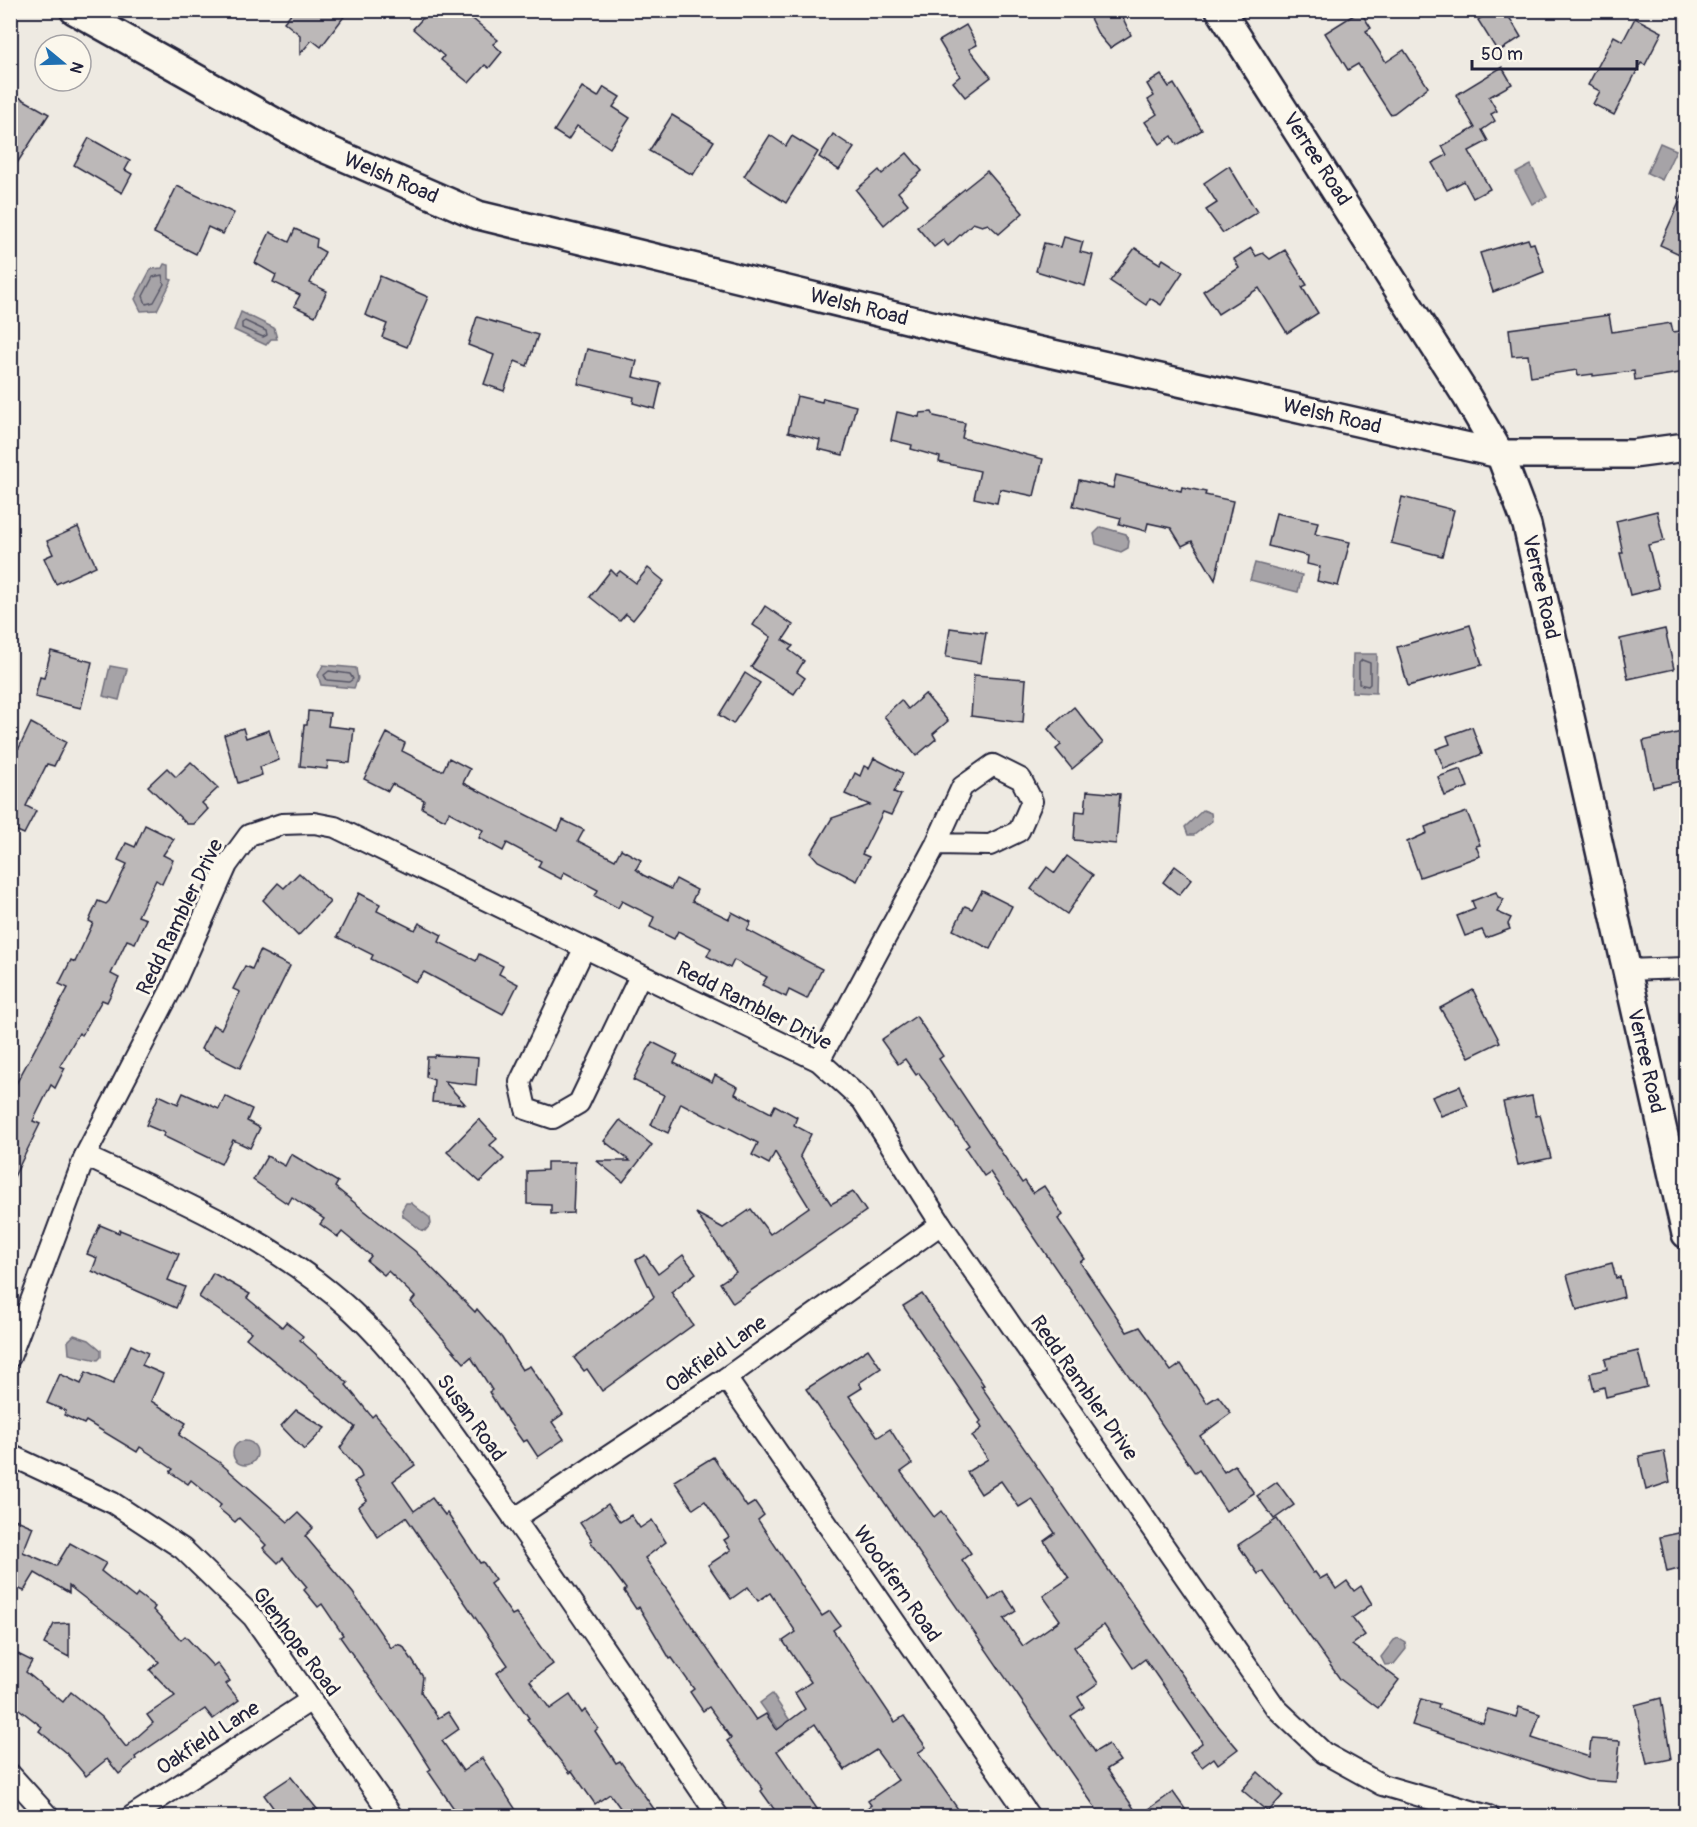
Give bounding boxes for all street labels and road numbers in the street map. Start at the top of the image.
street label: Verree Road [1277,107,1357,211]
street label: Welsh Road [339,146,443,210]
street label: Welsh Road [807,282,911,332]
street label: Welsh Road [1280,392,1384,440]
street label: Verree Road [1516,532,1566,642]
street label: Redd Rambler Drive [130,834,230,1000]
street label: Redd Rambler Drive [672,955,837,1057]
street label: Verree Road [1621,1006,1671,1116]
street label: Oakfield Lane [660,1309,772,1399]
street label: Redd Rambler Drive [1024,1310,1144,1466]
street label: Susan Road [430,1369,512,1467]
street label: Woodfern Road [847,1521,947,1647]
street label: Glenhope Road [246,1582,346,1702]
street label: Oakfield Lane [151,1694,265,1781]

